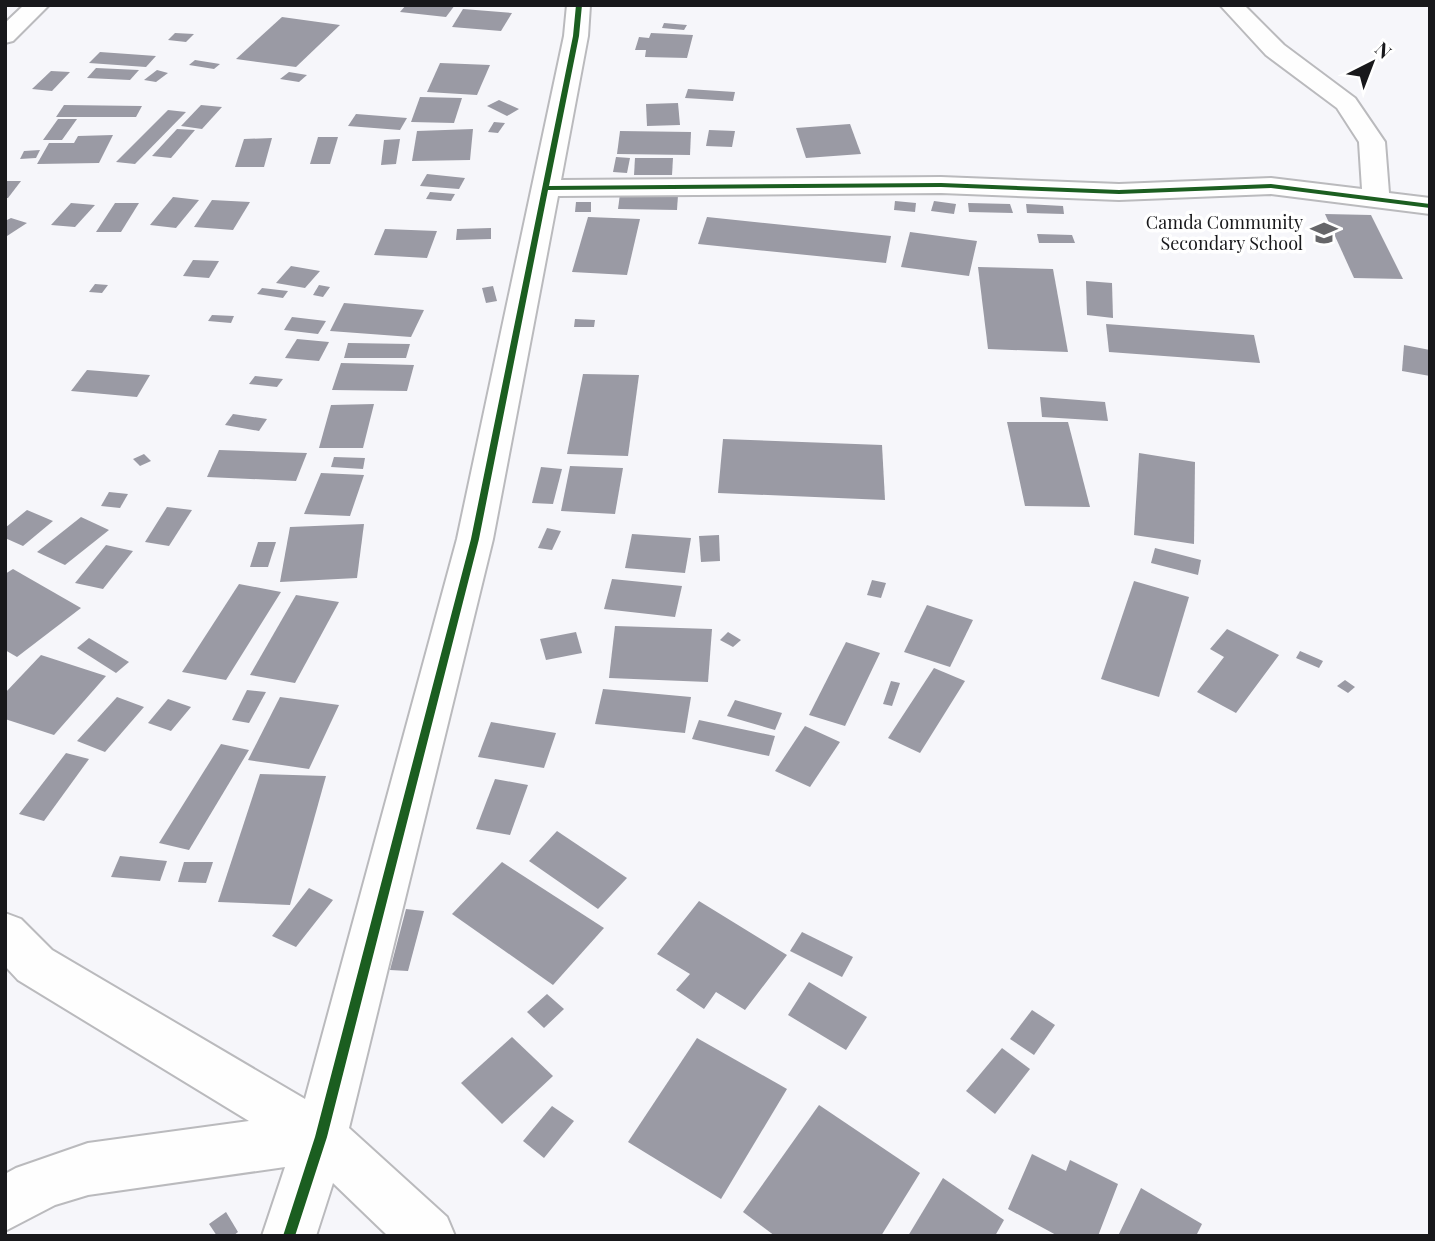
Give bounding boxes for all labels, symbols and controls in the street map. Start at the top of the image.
north arrow [1337,28,1407,98]
text: N [1370,35,1398,64]
place label: Camda Community Secondary School [1146,210,1303,255]
school or university icon: Camda Community Secondary School [1309,218,1339,248]

